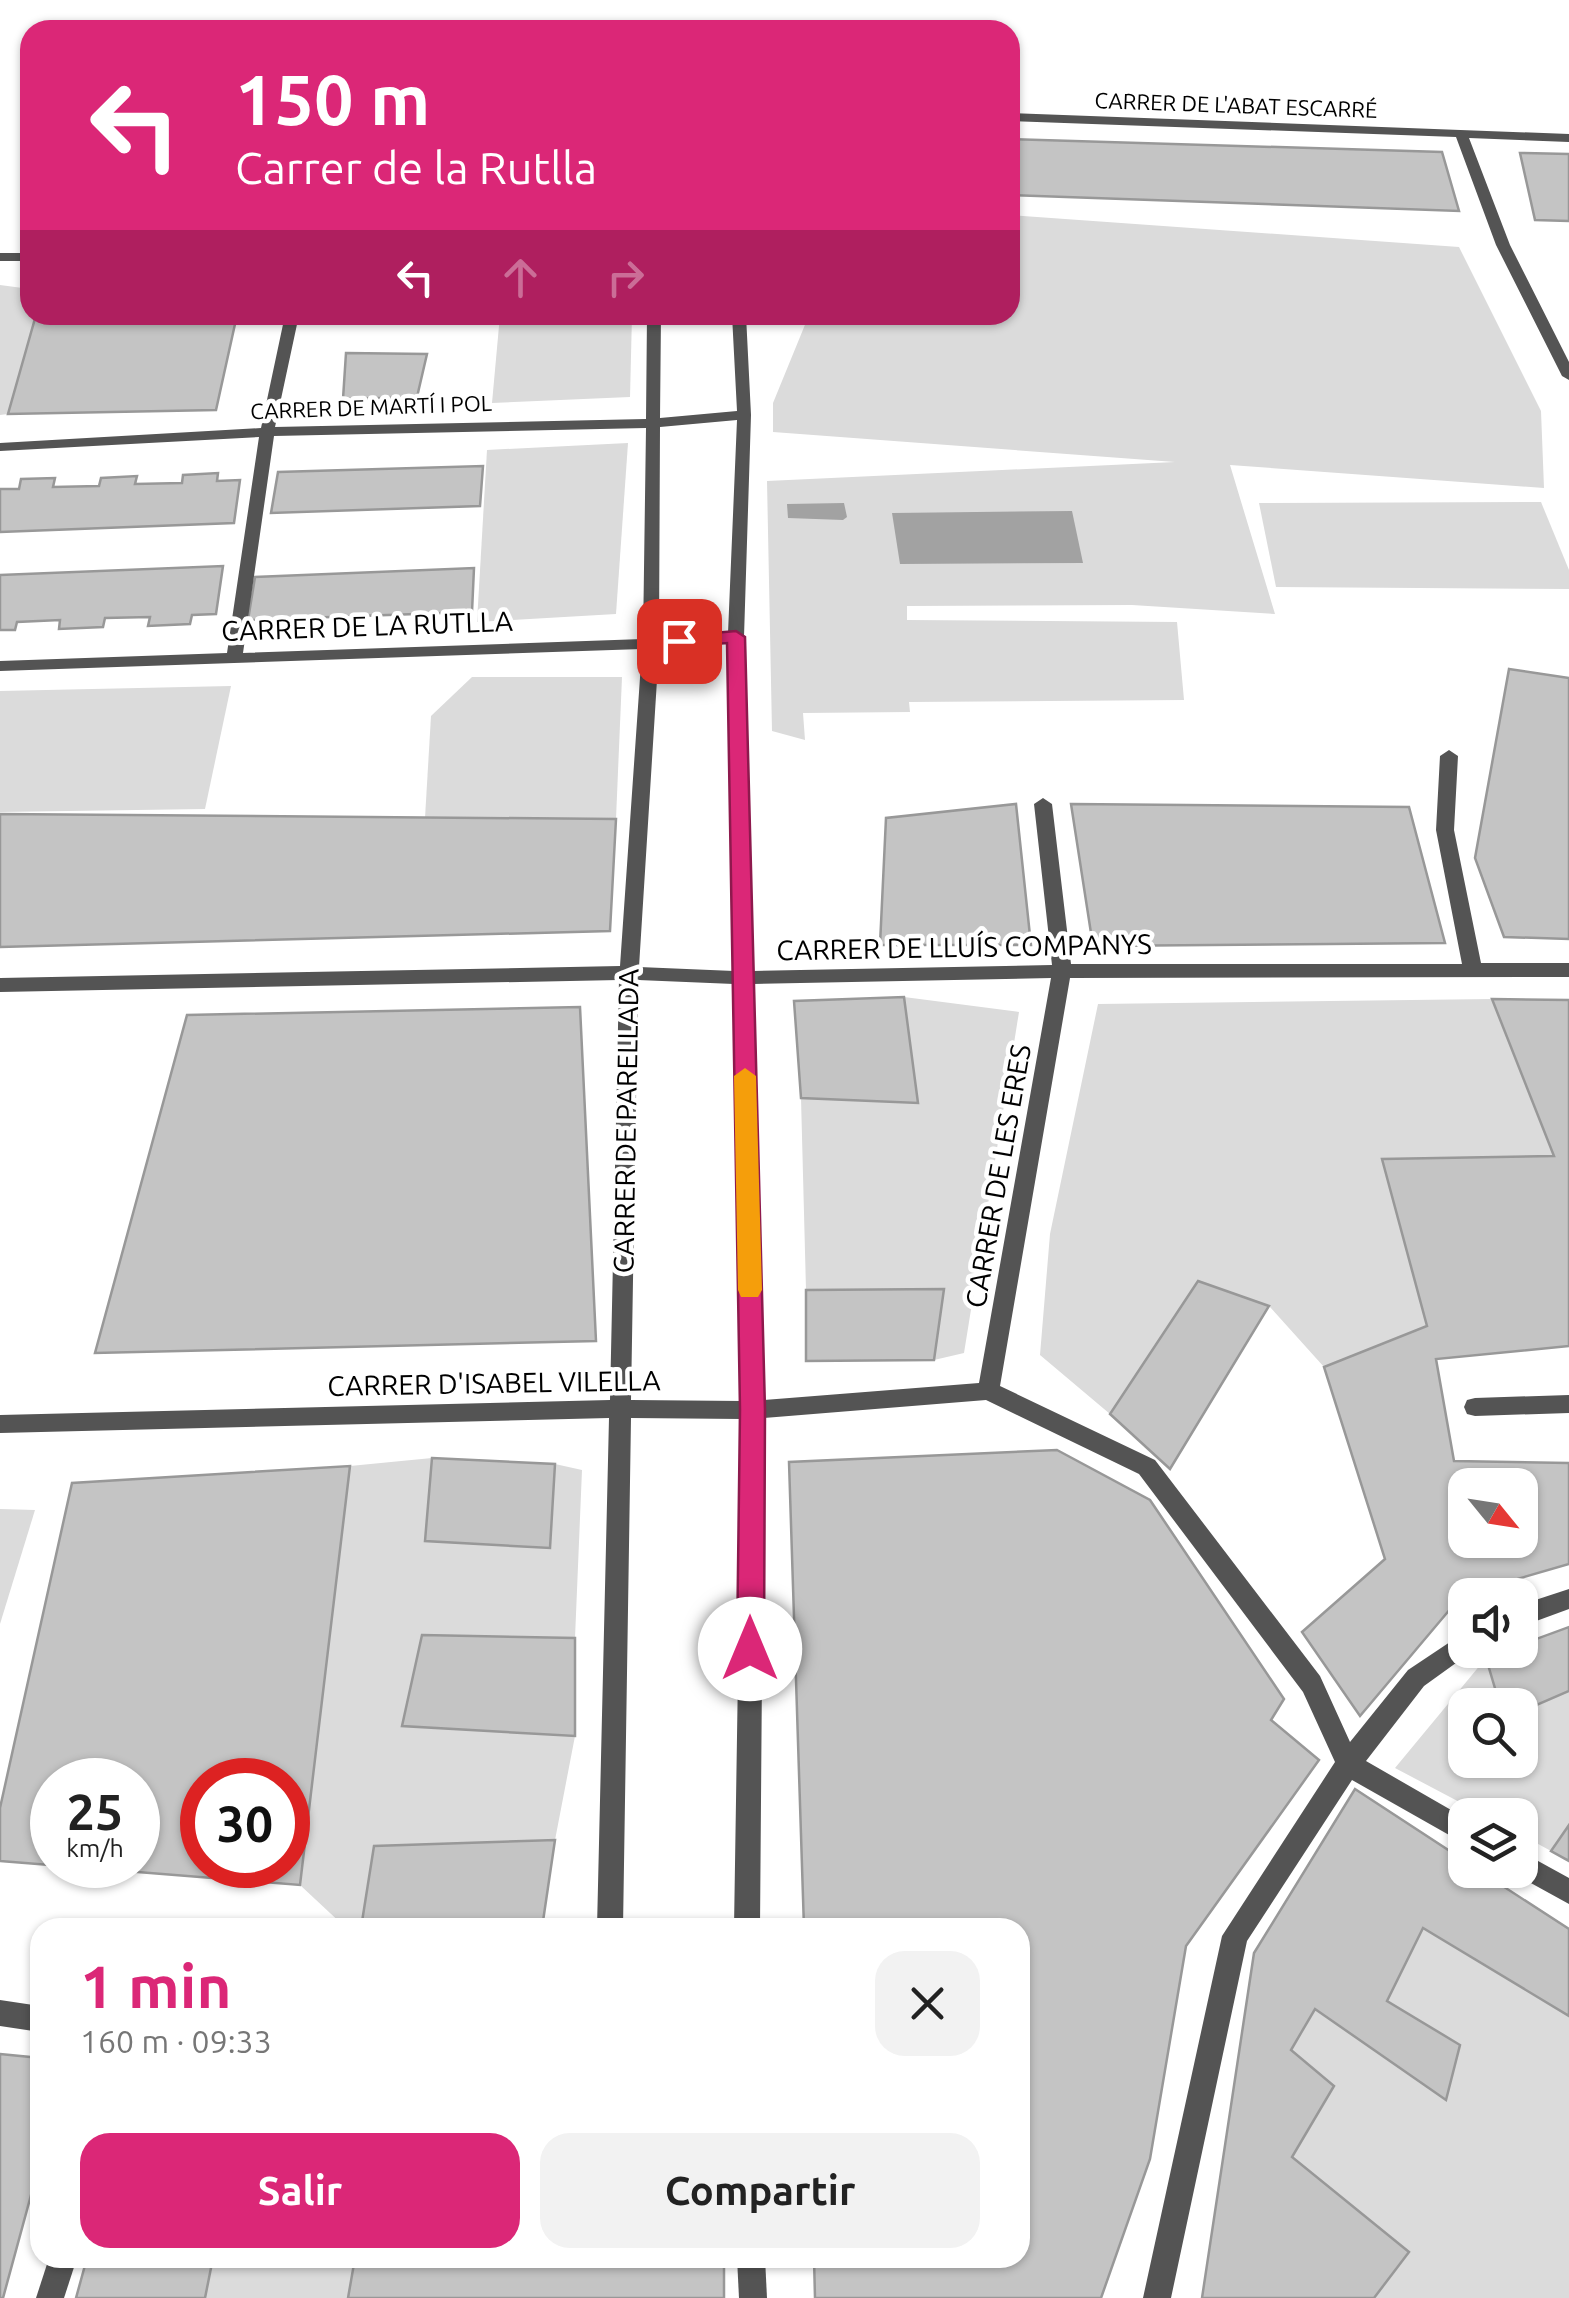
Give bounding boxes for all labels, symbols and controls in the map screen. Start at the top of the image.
icon: left [70,60,200,190]
text: 150 m [235,60,430,138]
street label: CARRER DE L'ABAT ESCARRÉ [1094,86,1378,122]
text: Carrer de la Rutlla [235,142,597,193]
icon: left [388,250,443,305]
icon: ahead [493,250,548,305]
icon: right [598,250,653,305]
street label: CARRER DE MARTÍ I POL [250,389,492,423]
pin [637,599,722,684]
street label: CARRER DE LA RUTLLA [221,605,513,646]
icon: arrive [652,614,707,669]
street label: CARRER DE LLUÍS COMPANYS [776,927,1152,965]
street label: CARRER DE PARELLADA [607,968,644,1274]
street label: CARRER DE LES ERES [959,1042,1036,1310]
street label: CARRER D'ISABEL VILELLA [327,1364,661,1401]
north arrow [1448,1468,1538,1558]
map controls [1448,1468,1538,1888]
button: sound [1448,1578,1538,1668]
position arrow [698,1597,802,1701]
button: search [1448,1688,1538,1778]
speed limit sign: 30 [180,1758,310,1888]
text: 25 [67,1783,123,1839]
button: layers [1448,1798,1538,1888]
text: km/h [66,1834,124,1862]
button: close [875,1951,980,2056]
text: 1 min [80,1952,232,2019]
text: 160 m · 09:33 [80,2023,272,2059]
button: Salir [80,2133,520,2248]
button: Compartir [540,2133,980,2248]

